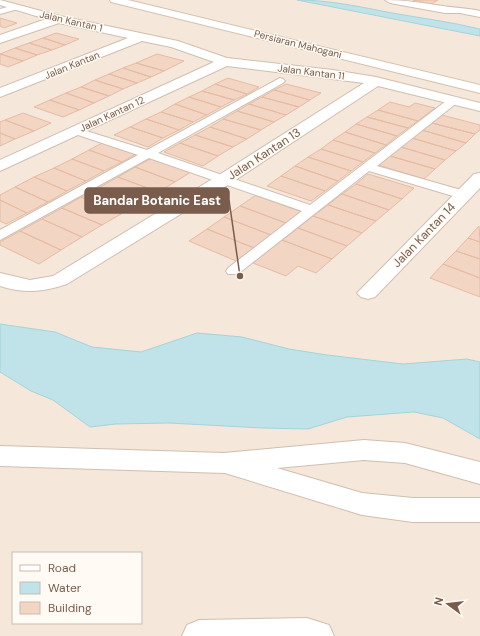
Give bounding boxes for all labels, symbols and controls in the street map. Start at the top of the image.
street label: Jalan Kantan 1 [38,7,104,35]
street label: Persiaran Mahogani [253,27,343,61]
street label: Jalan Kantan [42,48,102,82]
street label: Jalan Kantan 11 [277,61,345,83]
street label: Jalan Kantan 12 [78,93,147,135]
street label: Jalan Kantan 13 [224,124,304,184]
callout: Bandar Botanic East [85,188,229,213]
text: Bandar Botanic East [93,192,221,209]
street label: Jalan Kantan 14 [389,199,459,271]
legend [12,552,142,624]
text: Road [48,560,76,576]
text: Water [48,580,82,596]
north arrow [428,584,468,624]
text: N [431,596,446,607]
text: Building [48,600,92,616]

